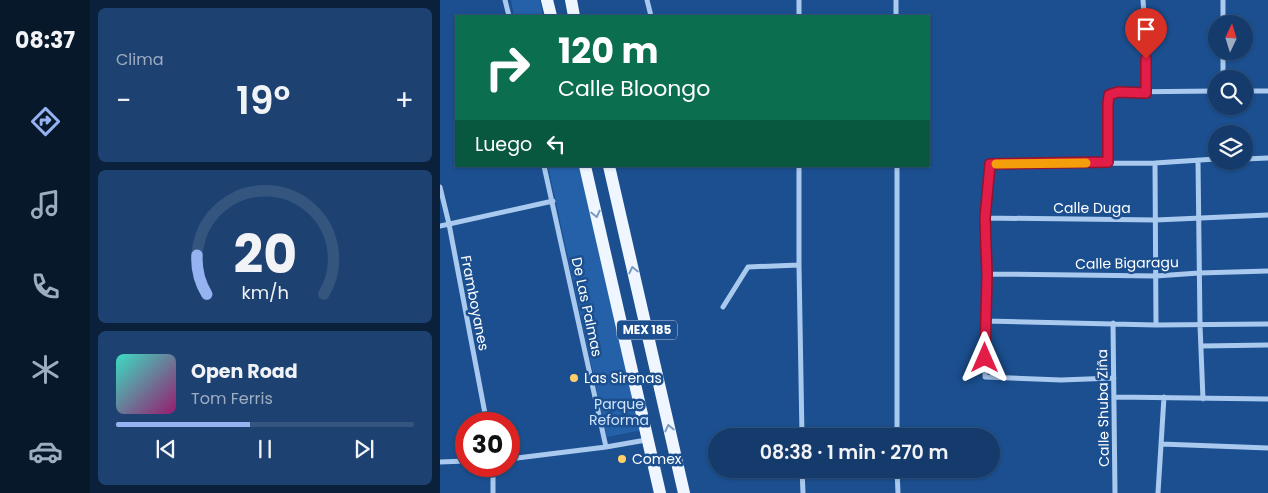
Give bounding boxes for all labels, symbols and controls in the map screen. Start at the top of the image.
pin [1125,8,1167,59]
icon: arrive [1132,15,1160,43]
north arrow [1208,15,1252,60]
map controls [1208,15,1253,170]
text: 08:37 [15,25,75,56]
text: 120 m [558,26,658,75]
icon: right [475,35,540,100]
text: Clima [116,48,164,71]
button: search [1208,70,1253,115]
text: Calle Bloongo [558,73,710,104]
text: 19° [236,74,290,127]
text: − [116,81,131,120]
text: + [395,81,414,120]
icon: directions [28,104,63,139]
button: layers [1208,125,1253,170]
icon: left [542,130,570,158]
text: Luego [475,131,532,158]
icon: music [28,187,63,222]
street label: Calle Duga [1053,198,1131,218]
one-way arrow [590,209,601,218]
text: 20 [233,218,297,291]
street label: Calle Bigaragu [1075,252,1179,274]
street label: Framboyanes [456,254,494,352]
street label: De Las Palmas [567,255,607,359]
one-way arrow [628,266,639,275]
icon: phone [28,269,63,304]
text: km/h [241,280,289,305]
road number: MEX 185 [617,320,677,340]
position arrow [958,331,1010,383]
street label: Calle Shuba Ziña [1092,349,1114,467]
icon: climate [28,352,63,387]
text: Open Road [191,358,298,385]
place label: Las Sirenas [584,368,662,388]
marker: Las Sirenas [568,372,580,384]
text: Tom Ferris [191,387,273,410]
park label: Parque Reforma [589,394,649,430]
speed limit sign: 30 [455,412,520,477]
one-way arrow [664,424,675,433]
icon: car [28,434,63,469]
icon: previous [152,435,180,463]
icon: pause [251,435,279,463]
icon: next [350,435,378,463]
text: 08:38 · 1 min · 270 m [760,439,948,466]
place label: Comex [632,449,682,469]
marker: Comex [616,453,628,465]

